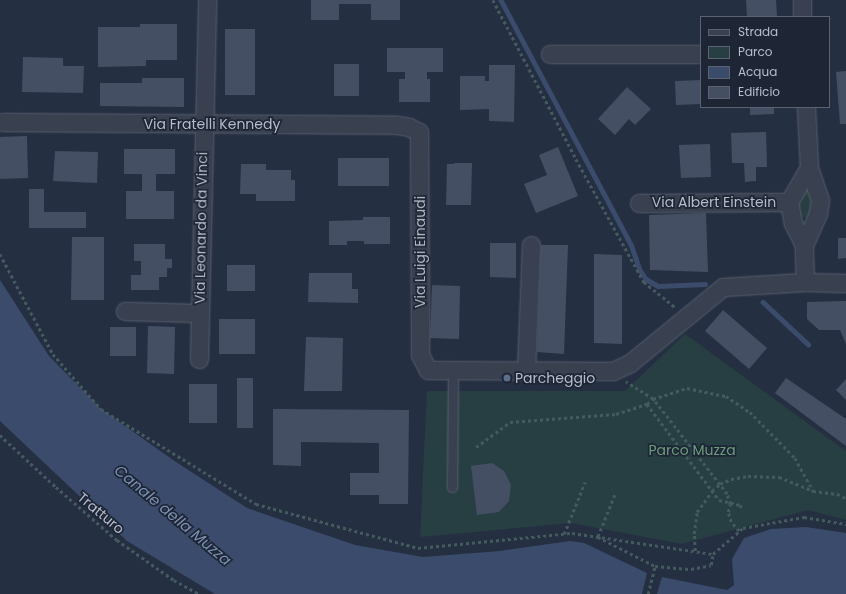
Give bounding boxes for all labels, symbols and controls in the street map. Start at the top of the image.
legend [700,16,830,108]
text: Strada [738,23,778,40]
text: Parco [738,43,773,60]
text: Acqua [738,63,777,80]
text: Edificio [738,83,780,100]
street label: Via Fratelli Kennedy [144,116,280,132]
street label: Via Leonardo da Vinci [191,152,211,304]
street label: Via Albert Einstein [652,194,776,210]
street label: Via Luigi Einaudi [412,196,428,308]
place label: Parcheggio [515,370,595,386]
marker: Parcheggio [502,373,512,383]
park label: Parco Muzza [648,442,736,458]
water label: Canale della Muzza [111,461,235,569]
street label: Tratturo [74,489,128,537]

